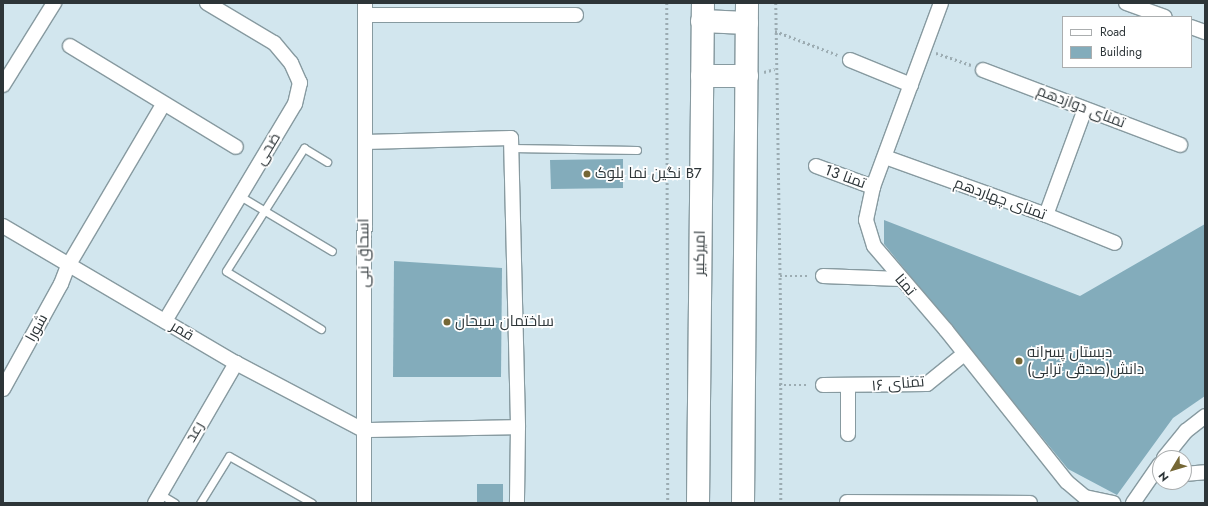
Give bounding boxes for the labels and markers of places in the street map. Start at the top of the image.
place label: نگین نما بلوک B7 [595,165,702,183]
marker: نگین نما بلوک B7 [582,169,592,179]
place label: ساختمان سبحان [455,313,554,331]
marker: ساختمان سبحان [442,317,452,327]
place label: دبستان پسرانه دانش(صدقی ترابی) [1027,343,1144,378]
marker: دبستان پسرانه دانش(صدقی ترابی) [1014,356,1024,366]

